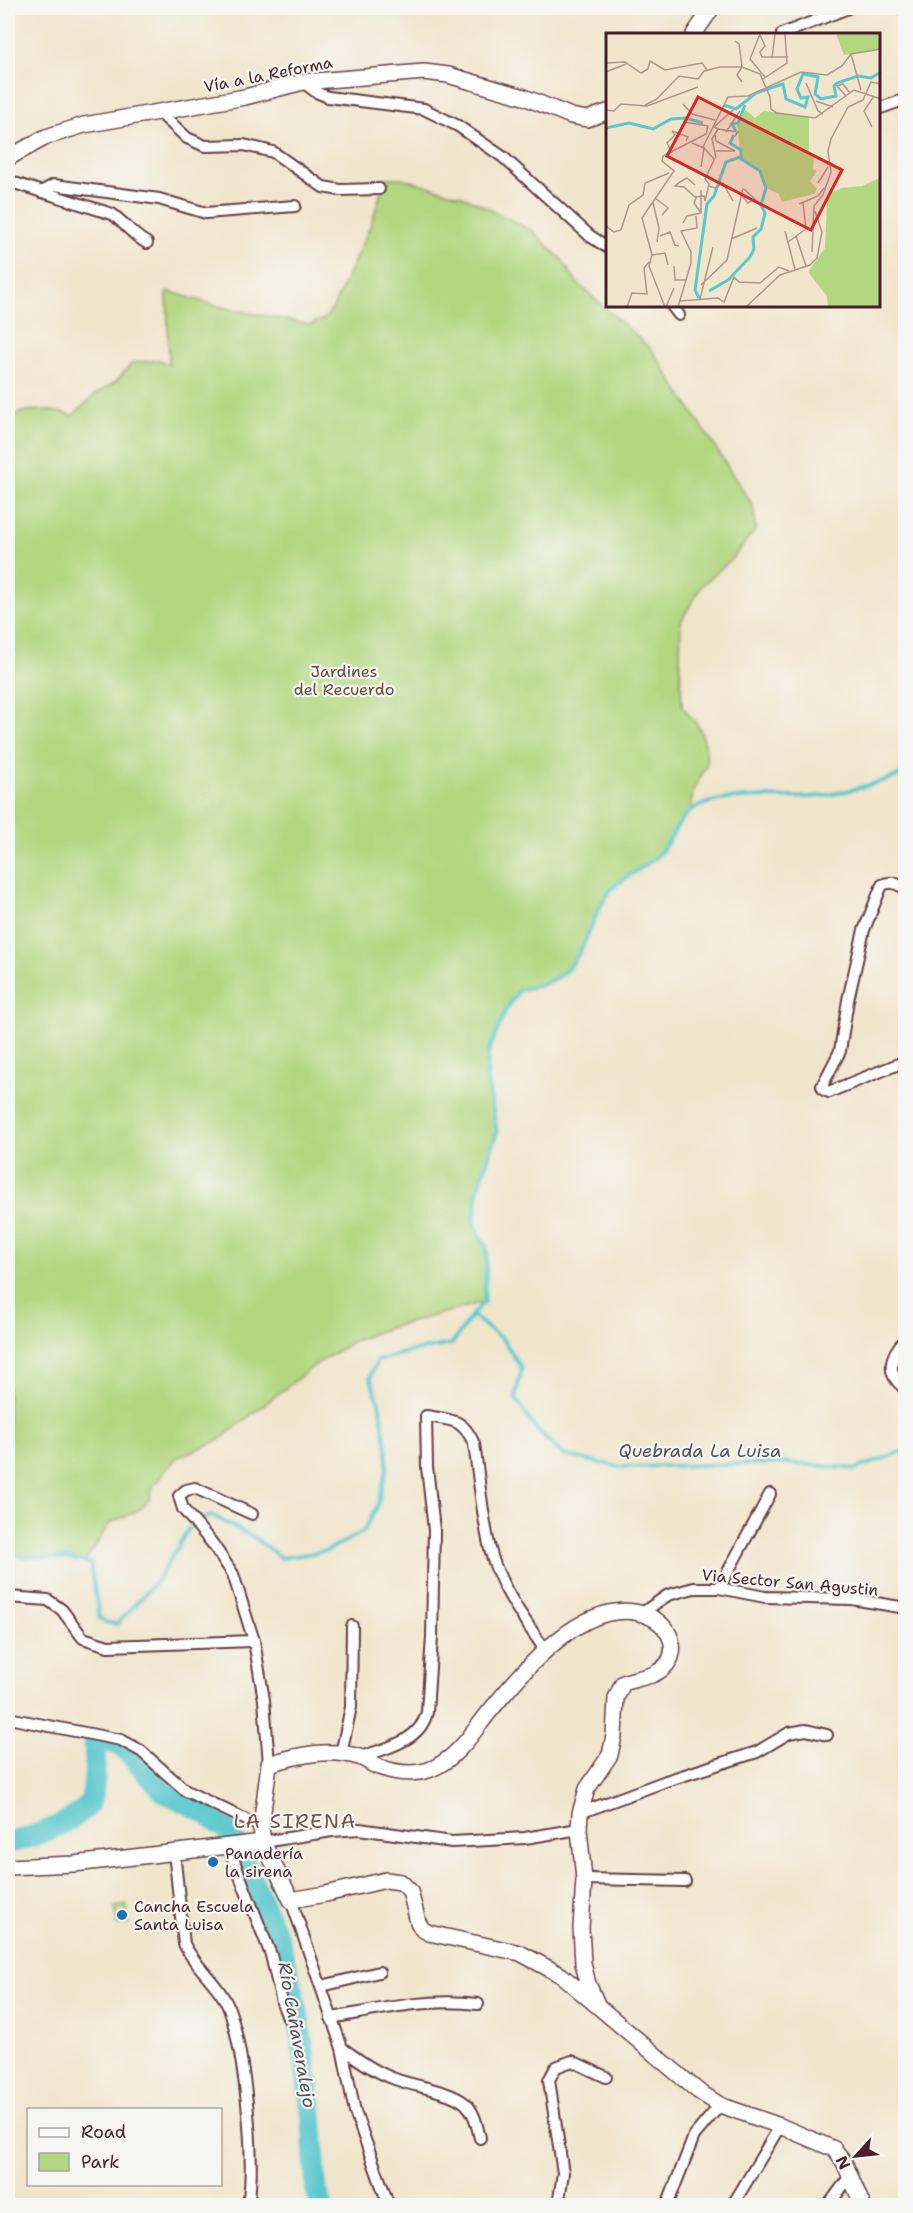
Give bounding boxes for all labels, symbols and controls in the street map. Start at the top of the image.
inset map [606,33,880,308]
street label: Vía a la Reforma [202,52,334,97]
park label: Jardines del Recuerdo [294,661,394,700]
water label: Quebrada La Luisa [619,1439,781,1463]
street label: Via Sector San Agustin [701,1564,879,1601]
district label: LA SIRENA [233,1808,357,1834]
place label: Panadería la sirena [225,1843,303,1882]
marker: Panadería la sirena [206,1855,220,1869]
place label: Cancha Escuela Santa Luisa [134,1896,254,1935]
marker: Cancha Escuela Santa Luisa [115,1908,129,1922]
water label: Río Cañaveralejo [272,1960,322,2110]
legend [27,2108,222,2186]
text: Road [81,2120,126,2144]
north arrow [826,2126,886,2186]
text: Park [81,2150,120,2174]
text: N [831,2152,855,2173]

